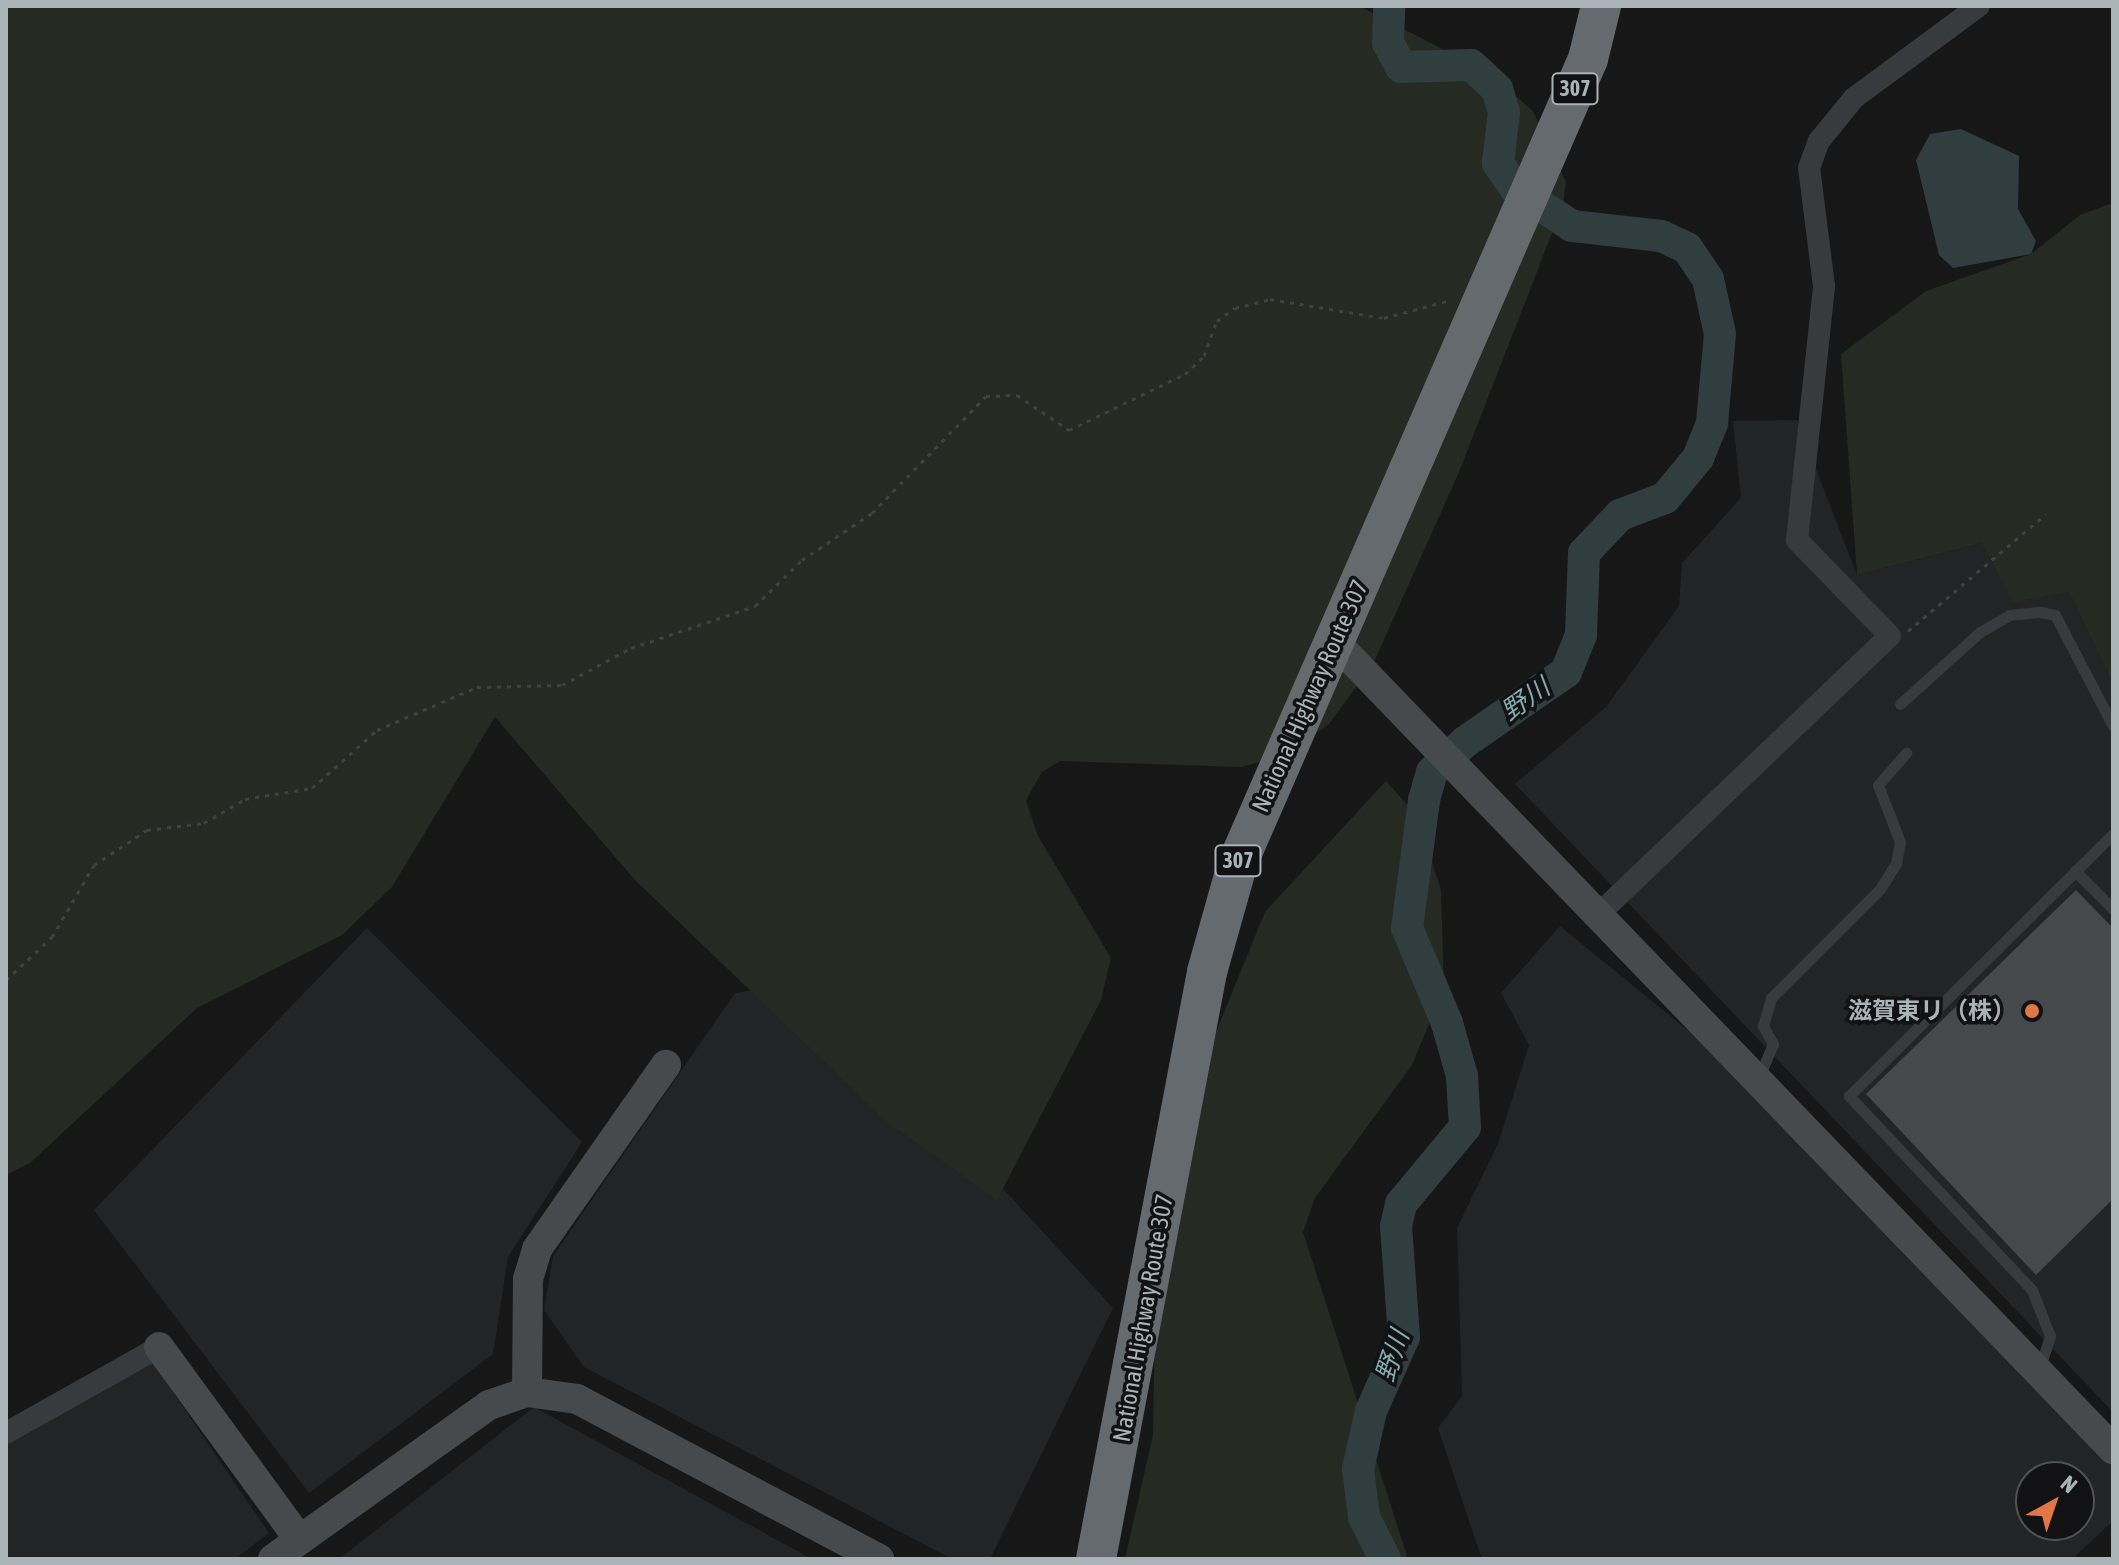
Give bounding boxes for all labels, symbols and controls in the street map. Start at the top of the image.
road number: 307 [1551,71,1599,107]
street label: National Highway Route 307 [1246,576,1374,816]
water label: 野川 [1496,672,1556,728]
road number: 307 [1214,843,1262,879]
place label: 滋賀東リ（株） [1848,997,2016,1025]
marker: 滋賀東リ（株） [2023,1002,2041,1020]
street label: National Highway Route 307 [1107,1192,1179,1444]
water label: 野川 [1370,1326,1416,1386]
north arrow [2015,1461,2095,1541]
text: N [2056,1470,2082,1498]

